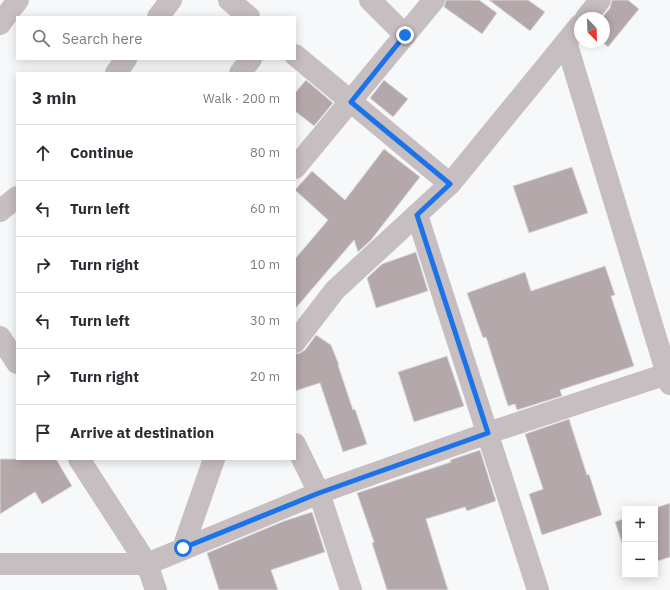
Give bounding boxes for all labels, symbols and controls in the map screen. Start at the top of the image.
north arrow [574,12,610,48]
search box [16,16,296,60]
route end [396,26,414,44]
icon: search [30,27,52,49]
text: Search here [62,29,142,48]
text: 3 min [32,87,76,109]
text: Walk · 200 m [203,90,280,107]
icon: ahead [32,142,54,164]
text: Continue [70,143,134,162]
text: 80 m [250,144,280,161]
icon: left [32,198,54,220]
text: Turn left [70,199,130,218]
text: 60 m [250,200,280,217]
icon: right [32,254,54,276]
text: Turn right [70,255,139,274]
text: 10 m [250,256,280,273]
icon: left [32,310,54,332]
text: Turn left [70,311,130,330]
text: 30 m [250,312,280,329]
icon: right [32,366,54,388]
text: Turn right [70,367,139,386]
text: 20 m [250,368,280,385]
icon: arrive [32,422,54,444]
text: Arrive at destination [70,423,214,442]
map controls [622,506,658,578]
button: + [622,506,658,542]
route start [174,539,192,557]
button: − [622,542,658,578]

